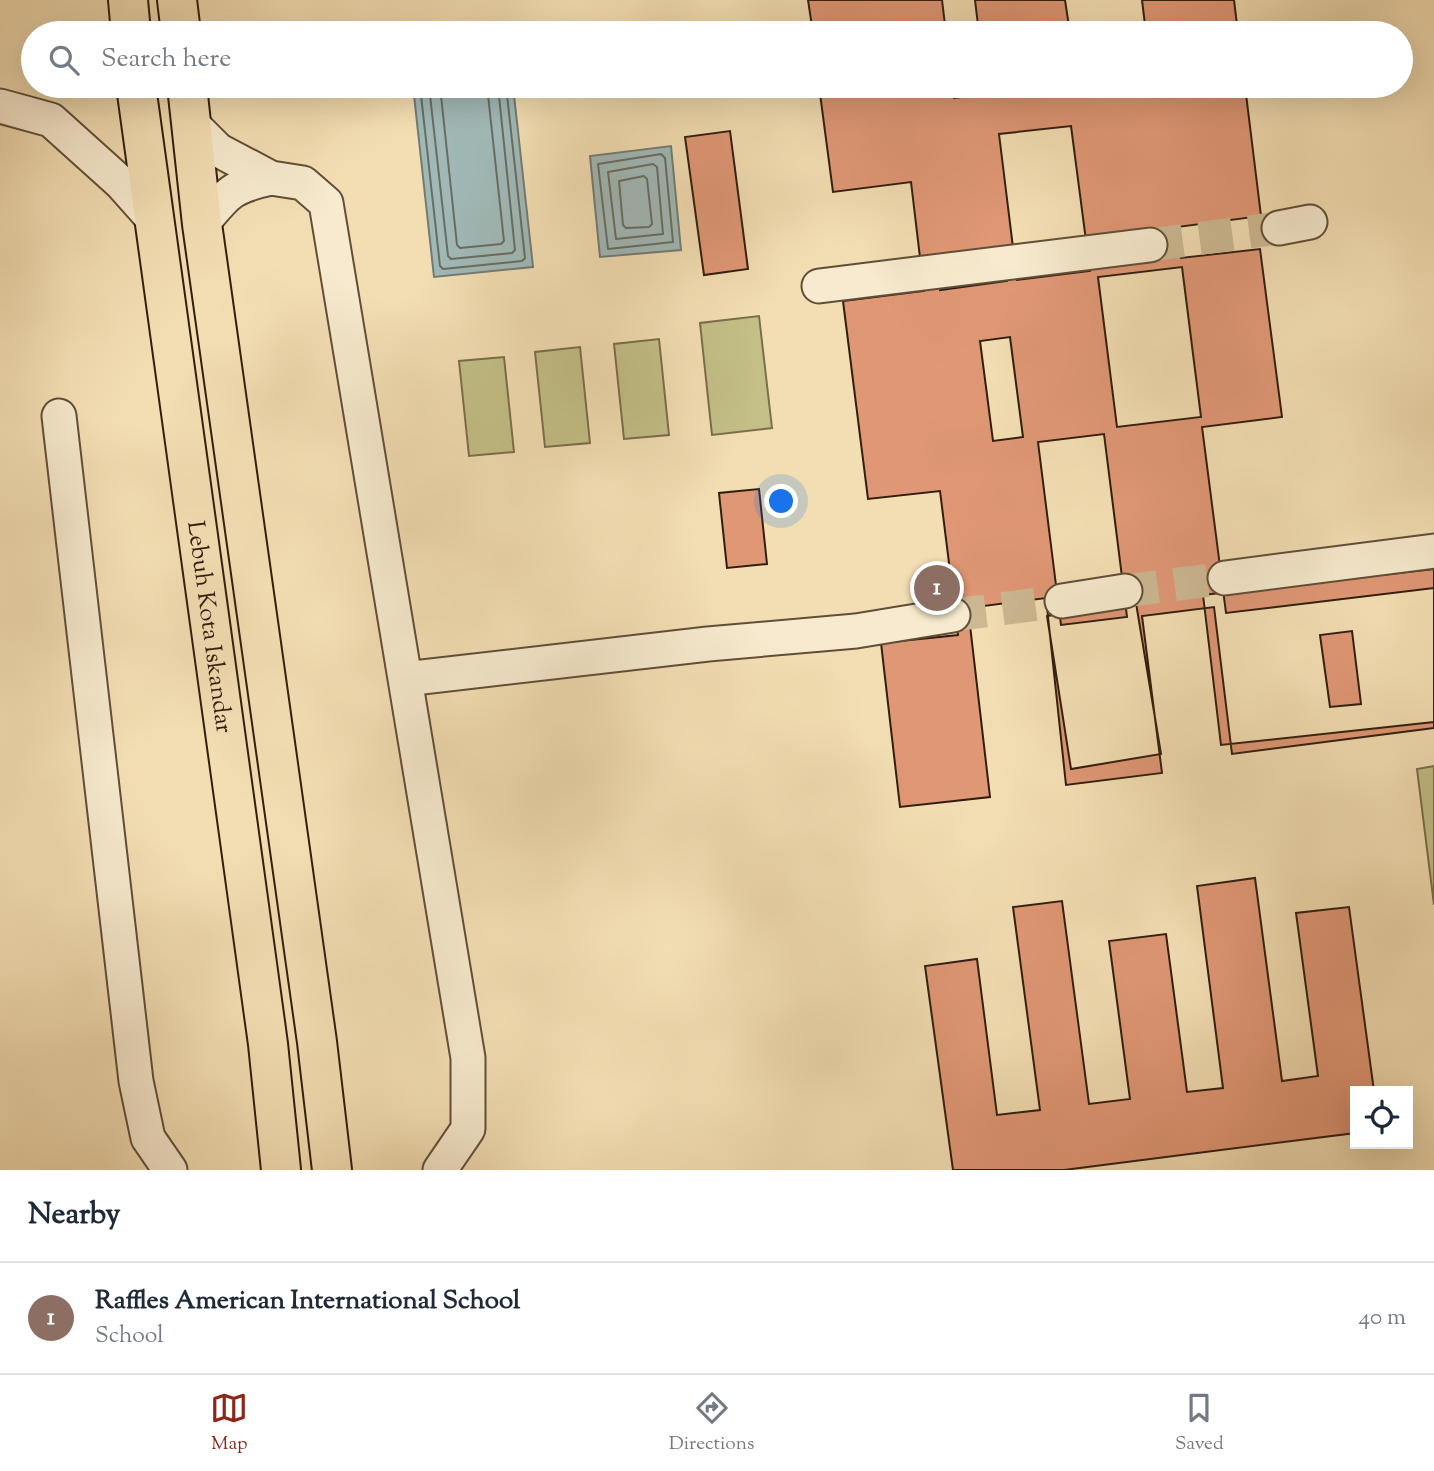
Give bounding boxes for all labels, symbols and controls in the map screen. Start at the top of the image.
search box [21,21,1413,98]
icon: search [45,41,83,79]
text: Search here [101,41,231,78]
your location [764,484,798,518]
street label: Lebuh Kota Iskandar [177,519,240,736]
pin: 1 [914,562,960,614]
map controls [1350,1086,1413,1149]
button: locate [1350,1086,1413,1149]
text: Nearby [28,1194,120,1237]
text: Raffles American International School [95,1283,520,1320]
text: 1 [47,1302,55,1335]
text: 40 m [1359,1302,1406,1335]
text: School [95,1320,164,1353]
tab: Map [210,1389,248,1458]
tab: Directions [669,1389,754,1458]
tab: Saved [1175,1389,1224,1458]

